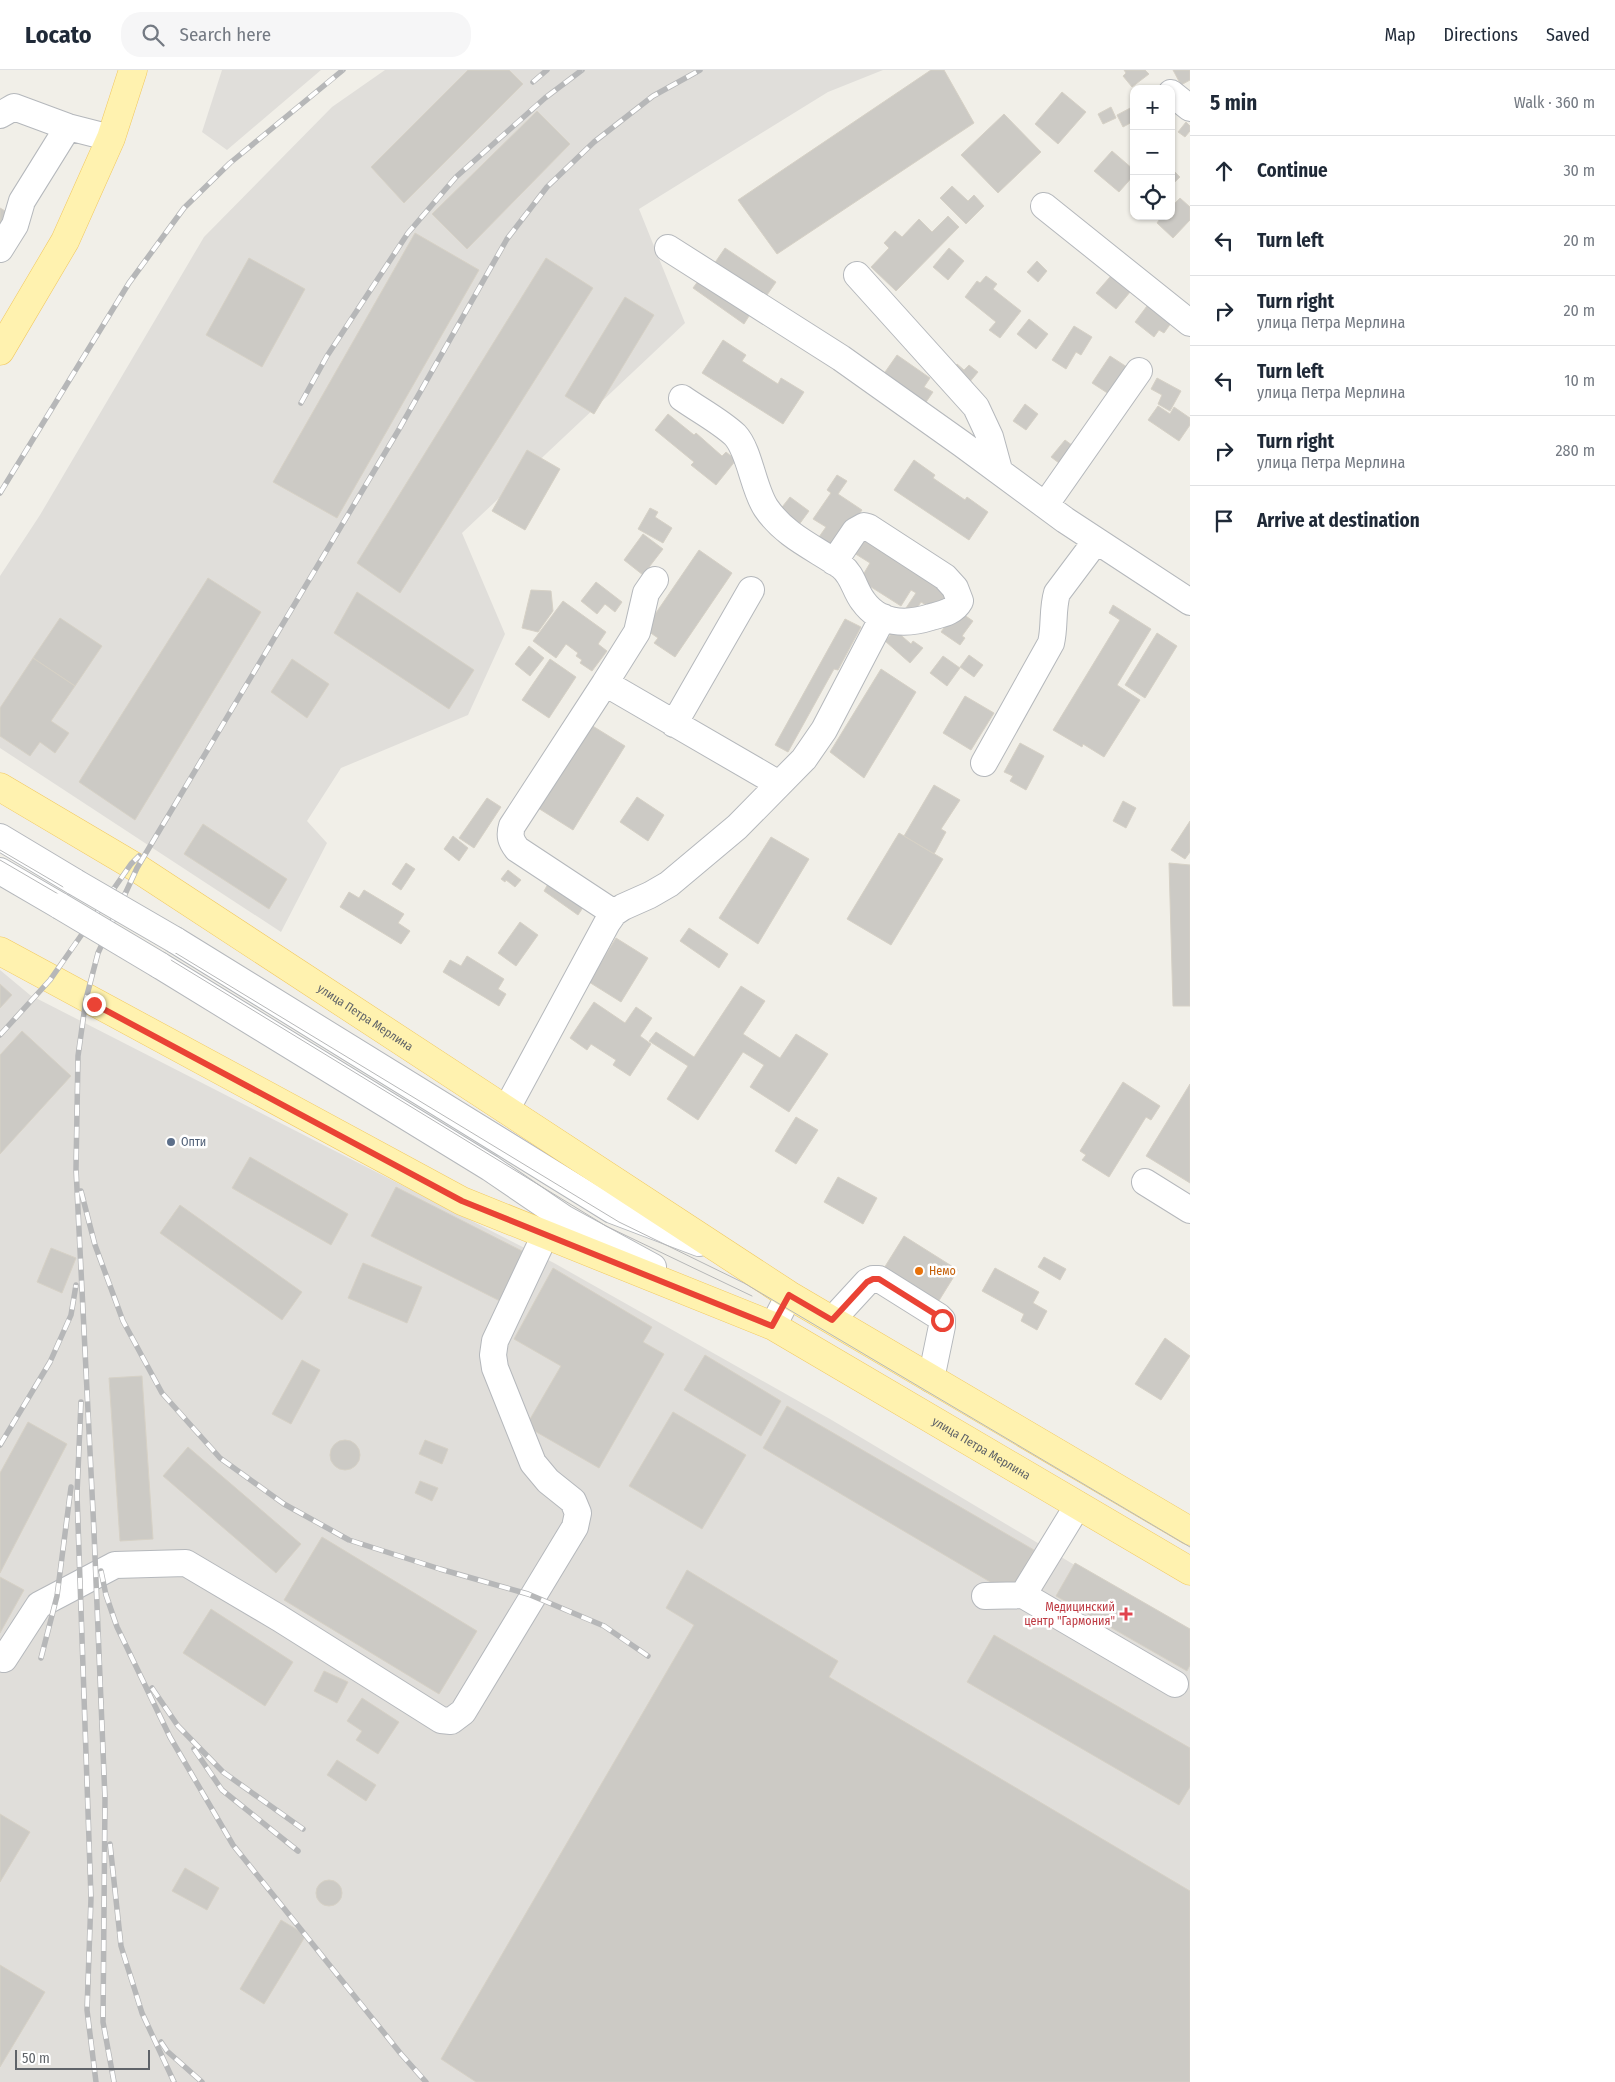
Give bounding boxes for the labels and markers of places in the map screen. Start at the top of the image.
place label: Опти [181,1135,206,1149]
marker: Опти [165,1136,177,1148]
place label: Немо [929,1264,956,1278]
marker: Немо [913,1265,925,1277]
place label: Медицинский центр "Гармония" [1024,1600,1115,1628]
marker: Медицинский центр "Гармония" [1119,1607,1133,1621]

